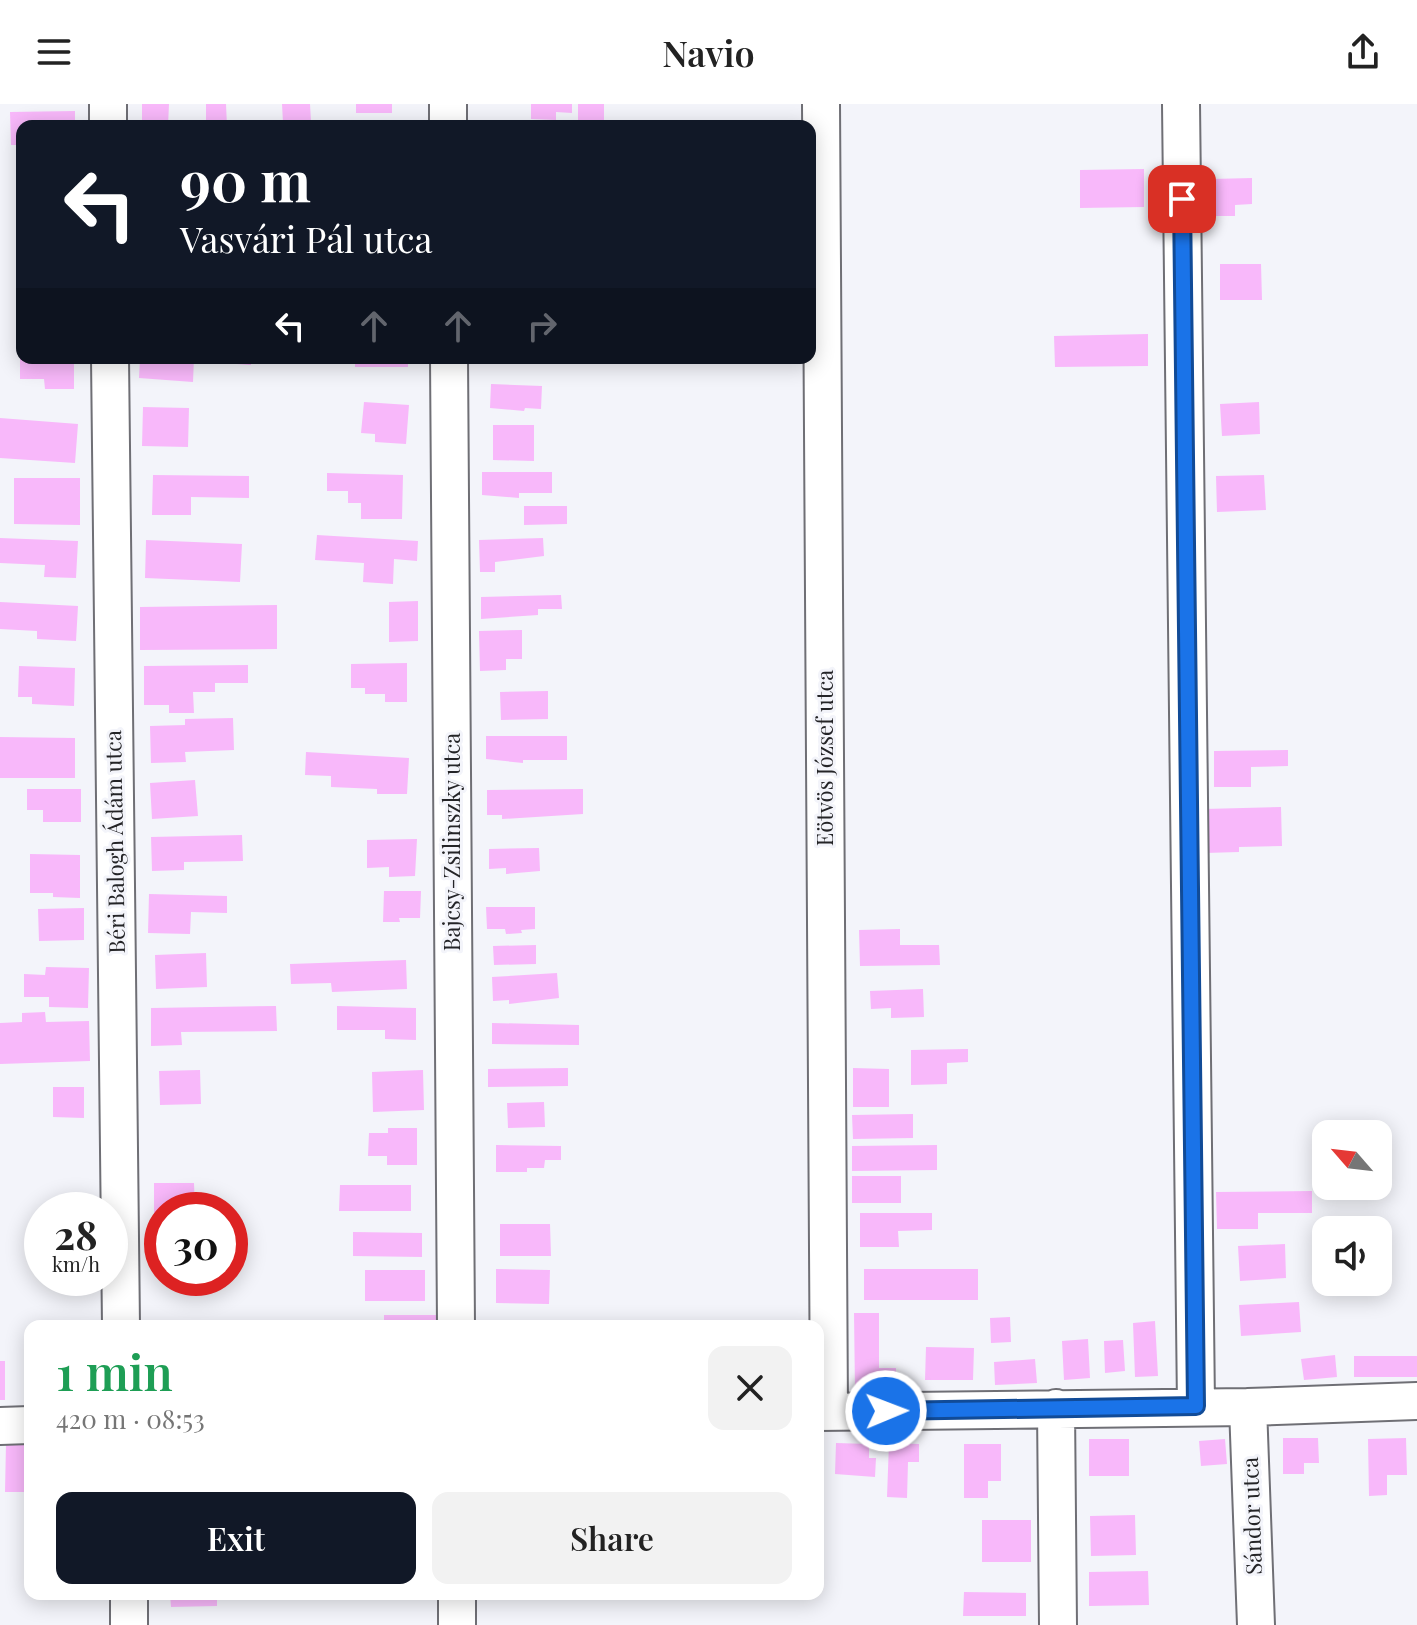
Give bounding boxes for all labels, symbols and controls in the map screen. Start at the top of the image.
text: Navio [662,28,755,76]
icon: menu [32,30,76,74]
icon: share [1341,30,1385,74]
text: 90 m [180,142,311,217]
icon: left [48,152,152,256]
pin [1148,165,1216,233]
icon: arrive [1160,177,1204,221]
text: Vasvári Pál utca [180,214,432,262]
icon: left [268,304,312,348]
icon: ahead [352,304,396,348]
icon: ahead [436,304,480,348]
icon: right [520,304,564,348]
street label: Eötvös József utca [809,670,839,846]
street label: Béri Balogh Ádám utca [97,730,131,954]
street label: Bajcsy-Zsilinszky utca [436,733,466,951]
north arrow [1312,1120,1392,1200]
map controls [1312,1120,1392,1296]
speed limit sign: 30 [144,1192,248,1296]
text: 28 [54,1207,98,1260]
button: sound [1312,1216,1392,1296]
text: km/h [52,1250,100,1277]
text: 1 min [56,1339,173,1403]
button: close [708,1346,792,1430]
position arrow [844,1369,928,1453]
text: 420 m · 08:53 [56,1401,205,1436]
street label: Sándor utca [1234,1457,1268,1575]
button: Exit [56,1492,416,1584]
button: Share [432,1492,792,1584]

